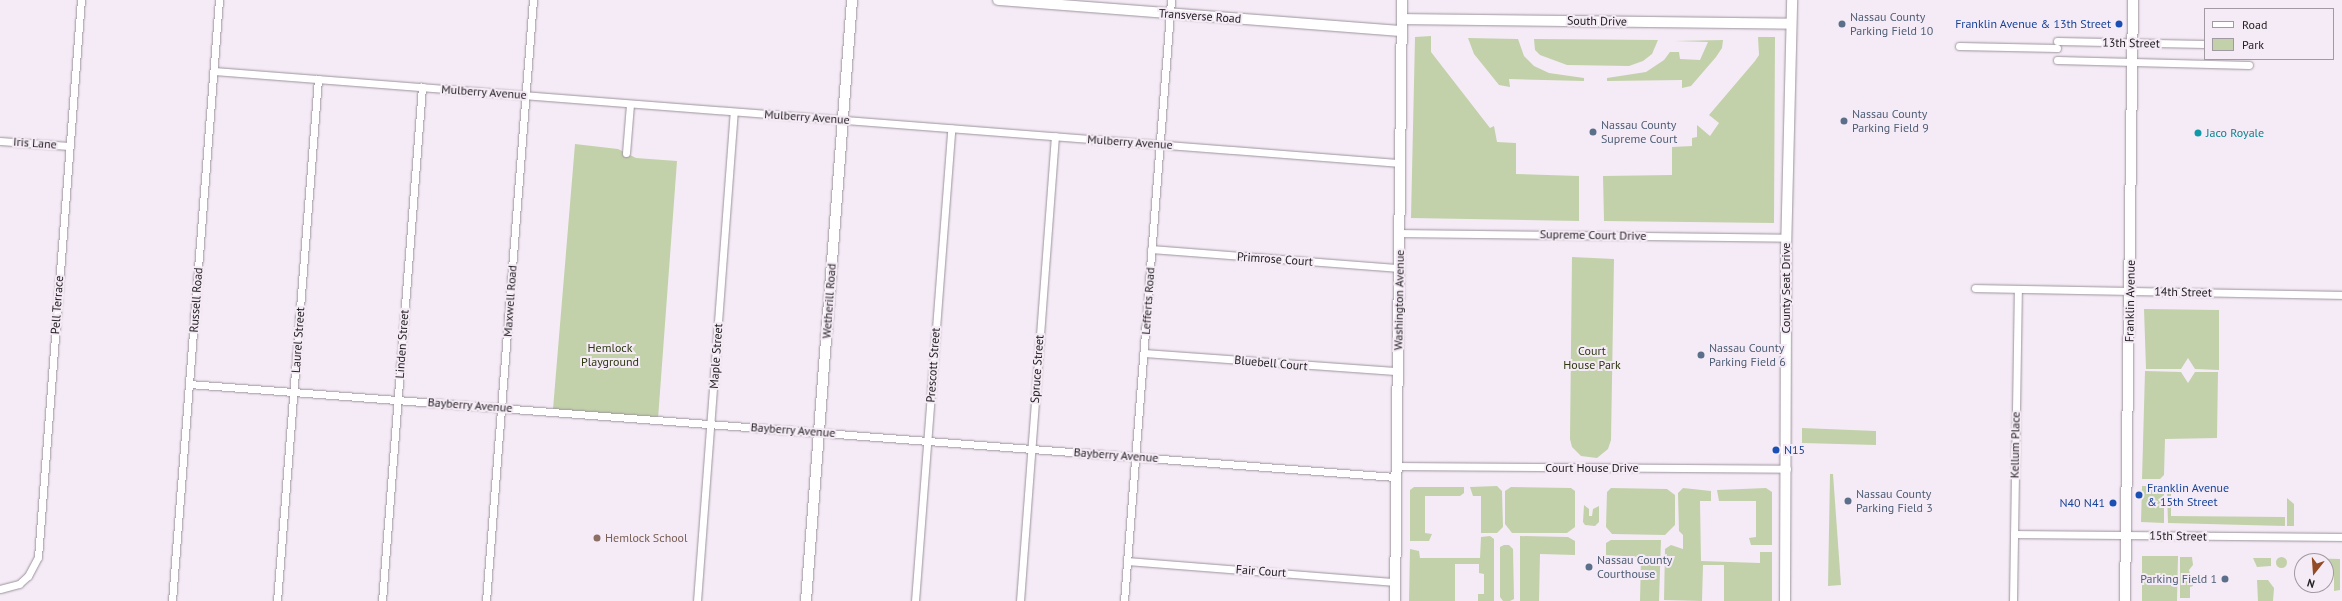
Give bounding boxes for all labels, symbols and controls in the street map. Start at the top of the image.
street label: Transverse Road [1158,6,1242,26]
legend [2204,8,2334,60]
place label: Nassau County Parking Field 10 [1850,10,1933,38]
street label: South Drive [1567,13,1627,29]
place label: Franklin Avenue & 13th Street [1955,17,2111,31]
text: Road [2242,17,2267,32]
marker: Nassau County Parking Field 10 [1837,19,1847,29]
marker: Franklin Avenue & 13th Street [2114,19,2124,29]
street label: 13th Street [2102,35,2160,51]
text: Park [2242,37,2264,52]
street label: Mulberry Avenue [440,82,528,102]
street label: Mulberry Avenue [763,107,851,127]
place label: Nassau County Parking Field 9 [1852,107,1929,135]
marker: Nassau County Parking Field 9 [1839,116,1849,126]
place label: Nassau County Supreme Court [1601,118,1677,146]
place label: Jaco Royale [2206,126,2264,140]
marker: Nassau County Supreme Court [1588,127,1598,137]
marker: Jaco Royale [2193,128,2203,138]
street label: Mulberry Avenue [1086,132,1174,152]
street label: Iris Lane [13,134,57,152]
street label: Supreme Court Drive [1540,227,1646,243]
street label: County Seat Drive [1779,242,1793,334]
street label: Primrose Court [1237,249,1313,269]
street label: Washington Avenue [1391,249,1407,351]
street label: Franklin Avenue [2122,260,2138,342]
street label: Wetherill Road [819,263,839,339]
street label: Maxwell Road [500,265,520,337]
street label: Russell Road [187,267,205,333]
street label: Lefferts Road [1138,267,1158,335]
street label: Pell Terrace [48,275,66,335]
street label: 14th Street [2154,284,2212,300]
street label: Laurel Street [289,307,307,373]
street label: Linden Street [392,309,412,379]
street label: Maple Street [707,323,725,389]
street label: Prescott Street [923,327,943,403]
street label: Spruce Street [1027,334,1047,404]
park label: Hemlock Playground [581,341,639,369]
place label: Nassau County Parking Field 6 [1709,341,1786,369]
park label: Court House Park [1563,344,1621,372]
marker: Nassau County Parking Field 6 [1696,350,1706,360]
street label: Bluebell Court [1234,353,1308,373]
street label: Bayberry Avenue [427,395,513,415]
street label: Kellum Place [2007,412,2023,478]
street label: Bayberry Avenue [750,420,836,440]
place label: N15 [1784,443,1805,457]
street label: Bayberry Avenue [1073,445,1159,465]
marker: N15 [1771,445,1781,455]
street label: Court House Drive [1545,461,1639,475]
place label: Franklin Avenue & 15th Street [2147,481,2230,509]
place label: Nassau County Parking Field 3 [1856,487,1933,515]
marker: Franklin Avenue & 15th Street [2134,490,2144,500]
marker: Nassau County Parking Field 3 [1843,496,1853,506]
place label: N40 N41 [2059,496,2105,510]
marker: N40 N41 [2108,498,2118,508]
street label: 15th Street [2149,528,2207,544]
place label: Hemlock School [605,531,688,545]
marker: Hemlock School [592,533,602,543]
place label: Nassau County Courthouse [1597,553,1672,581]
north arrow [2294,553,2334,593]
street label: Fair Court [1235,562,1287,580]
marker: Nassau County Courthouse [1584,562,1594,572]
place label: Parking Field 1 [2140,572,2217,586]
marker: Parking Field 1 [2220,574,2230,584]
text: N [2305,576,2316,591]

